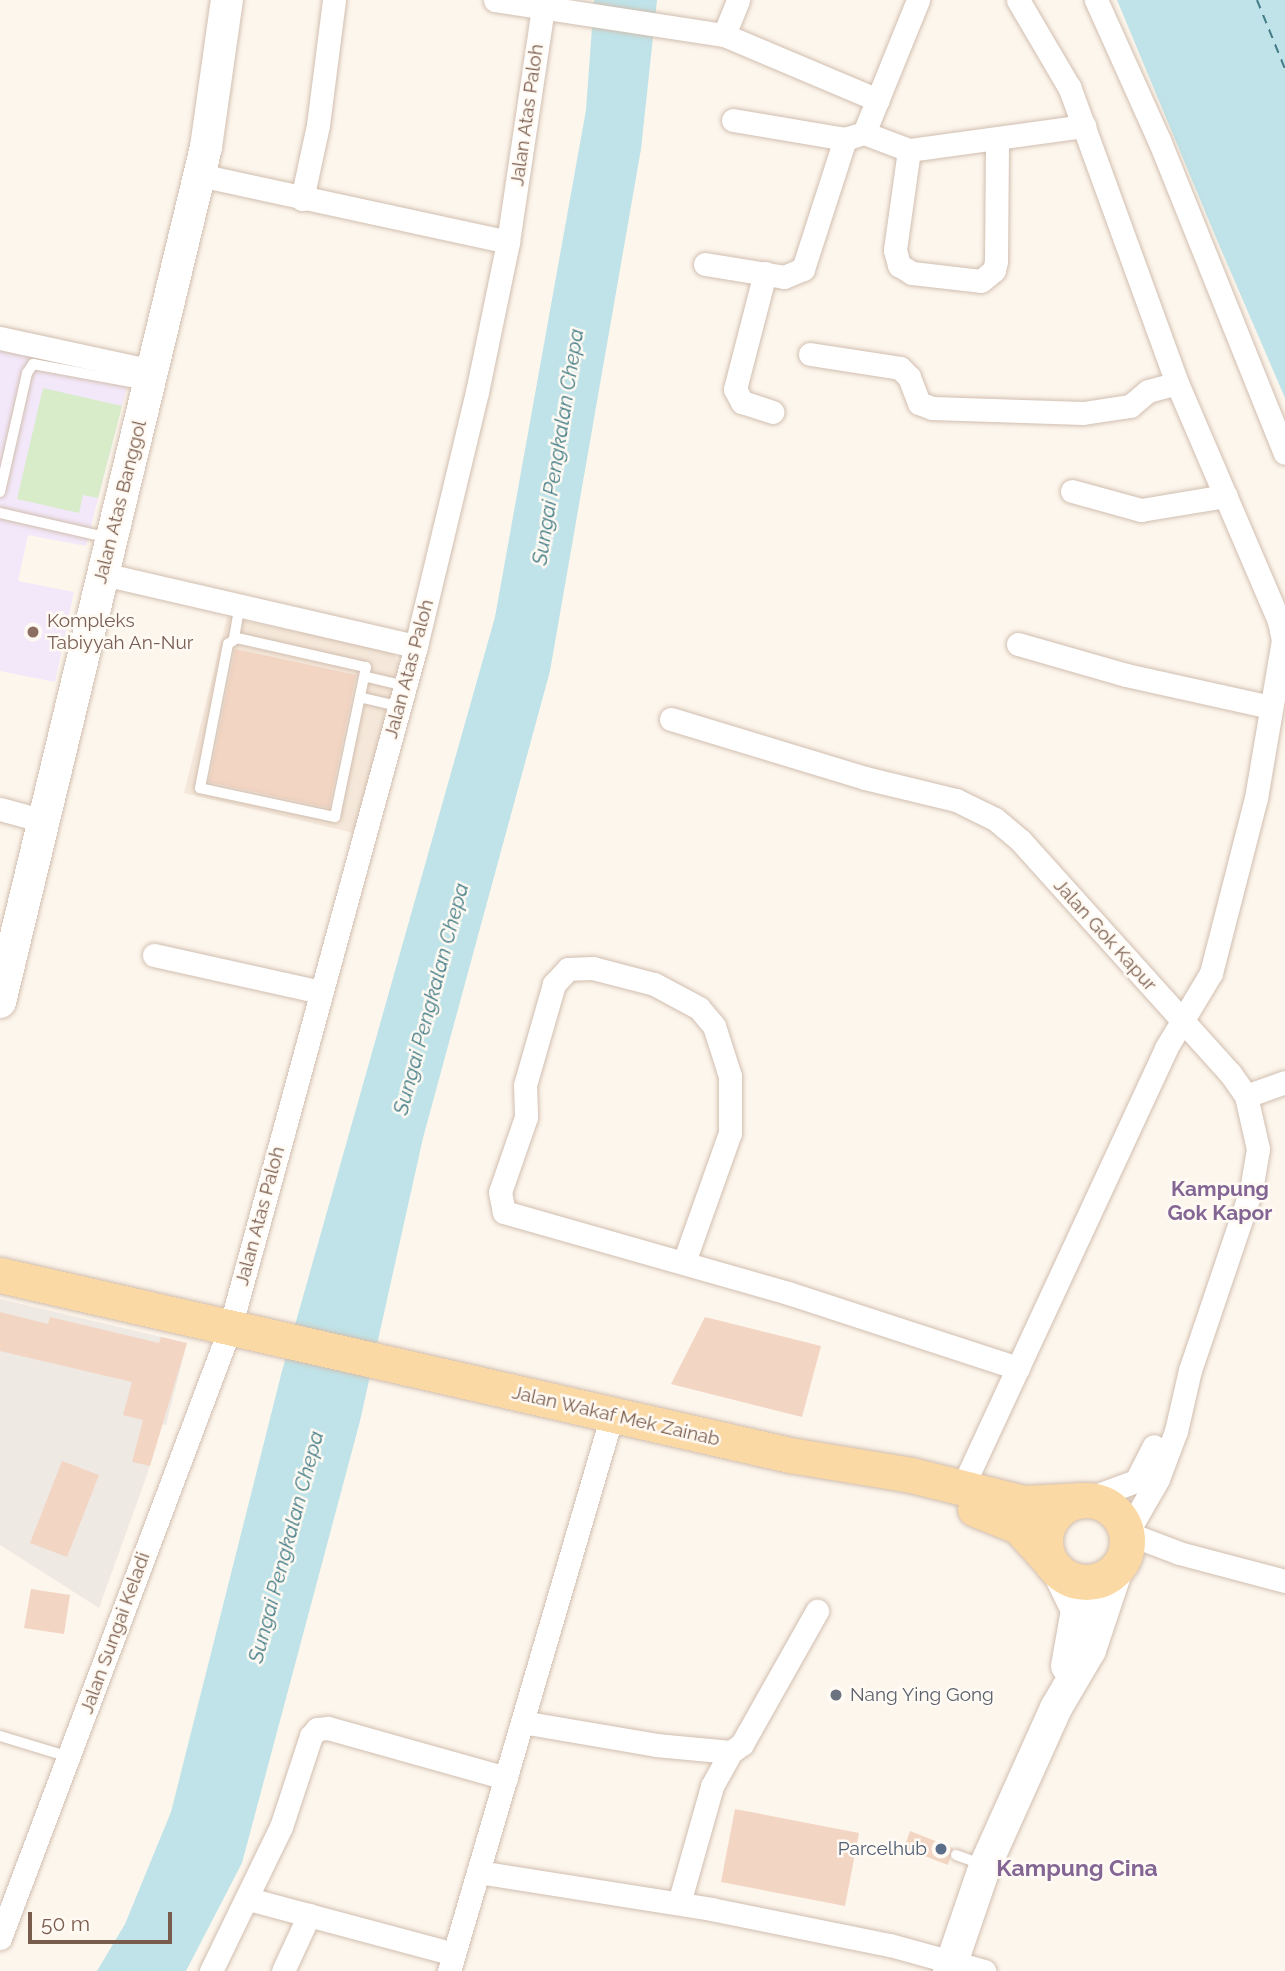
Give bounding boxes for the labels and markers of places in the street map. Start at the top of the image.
place label: Kompleks Tabiyyah An-Nur [47,610,194,654]
marker: Kompleks Tabiyyah An-Nur [25,624,41,640]
place label: Nang Ying Gong [850,1684,994,1706]
marker: Nang Ying Gong [828,1687,844,1703]
place label: Parcelhub [838,1838,927,1860]
marker: Parcelhub [933,1841,949,1857]

